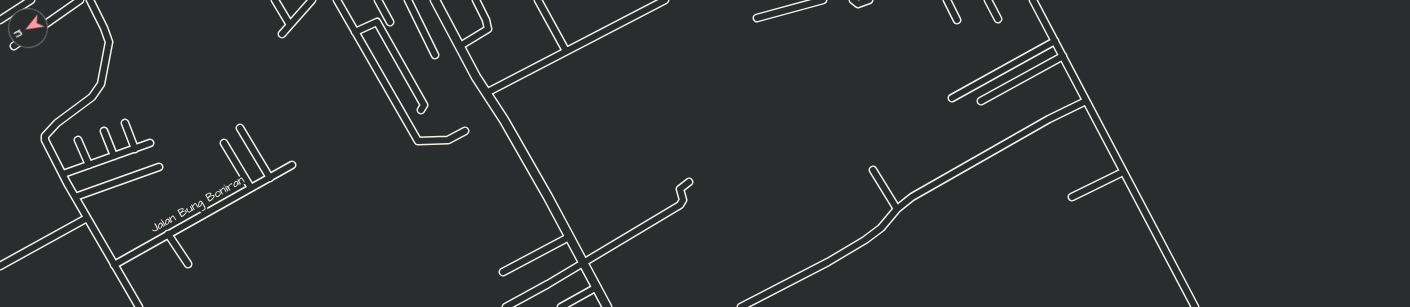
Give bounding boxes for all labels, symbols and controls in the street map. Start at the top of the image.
north arrow [8,8,48,48]
text: U [10,27,26,40]
street label: Jalan Bung Boniran [149,173,247,237]

